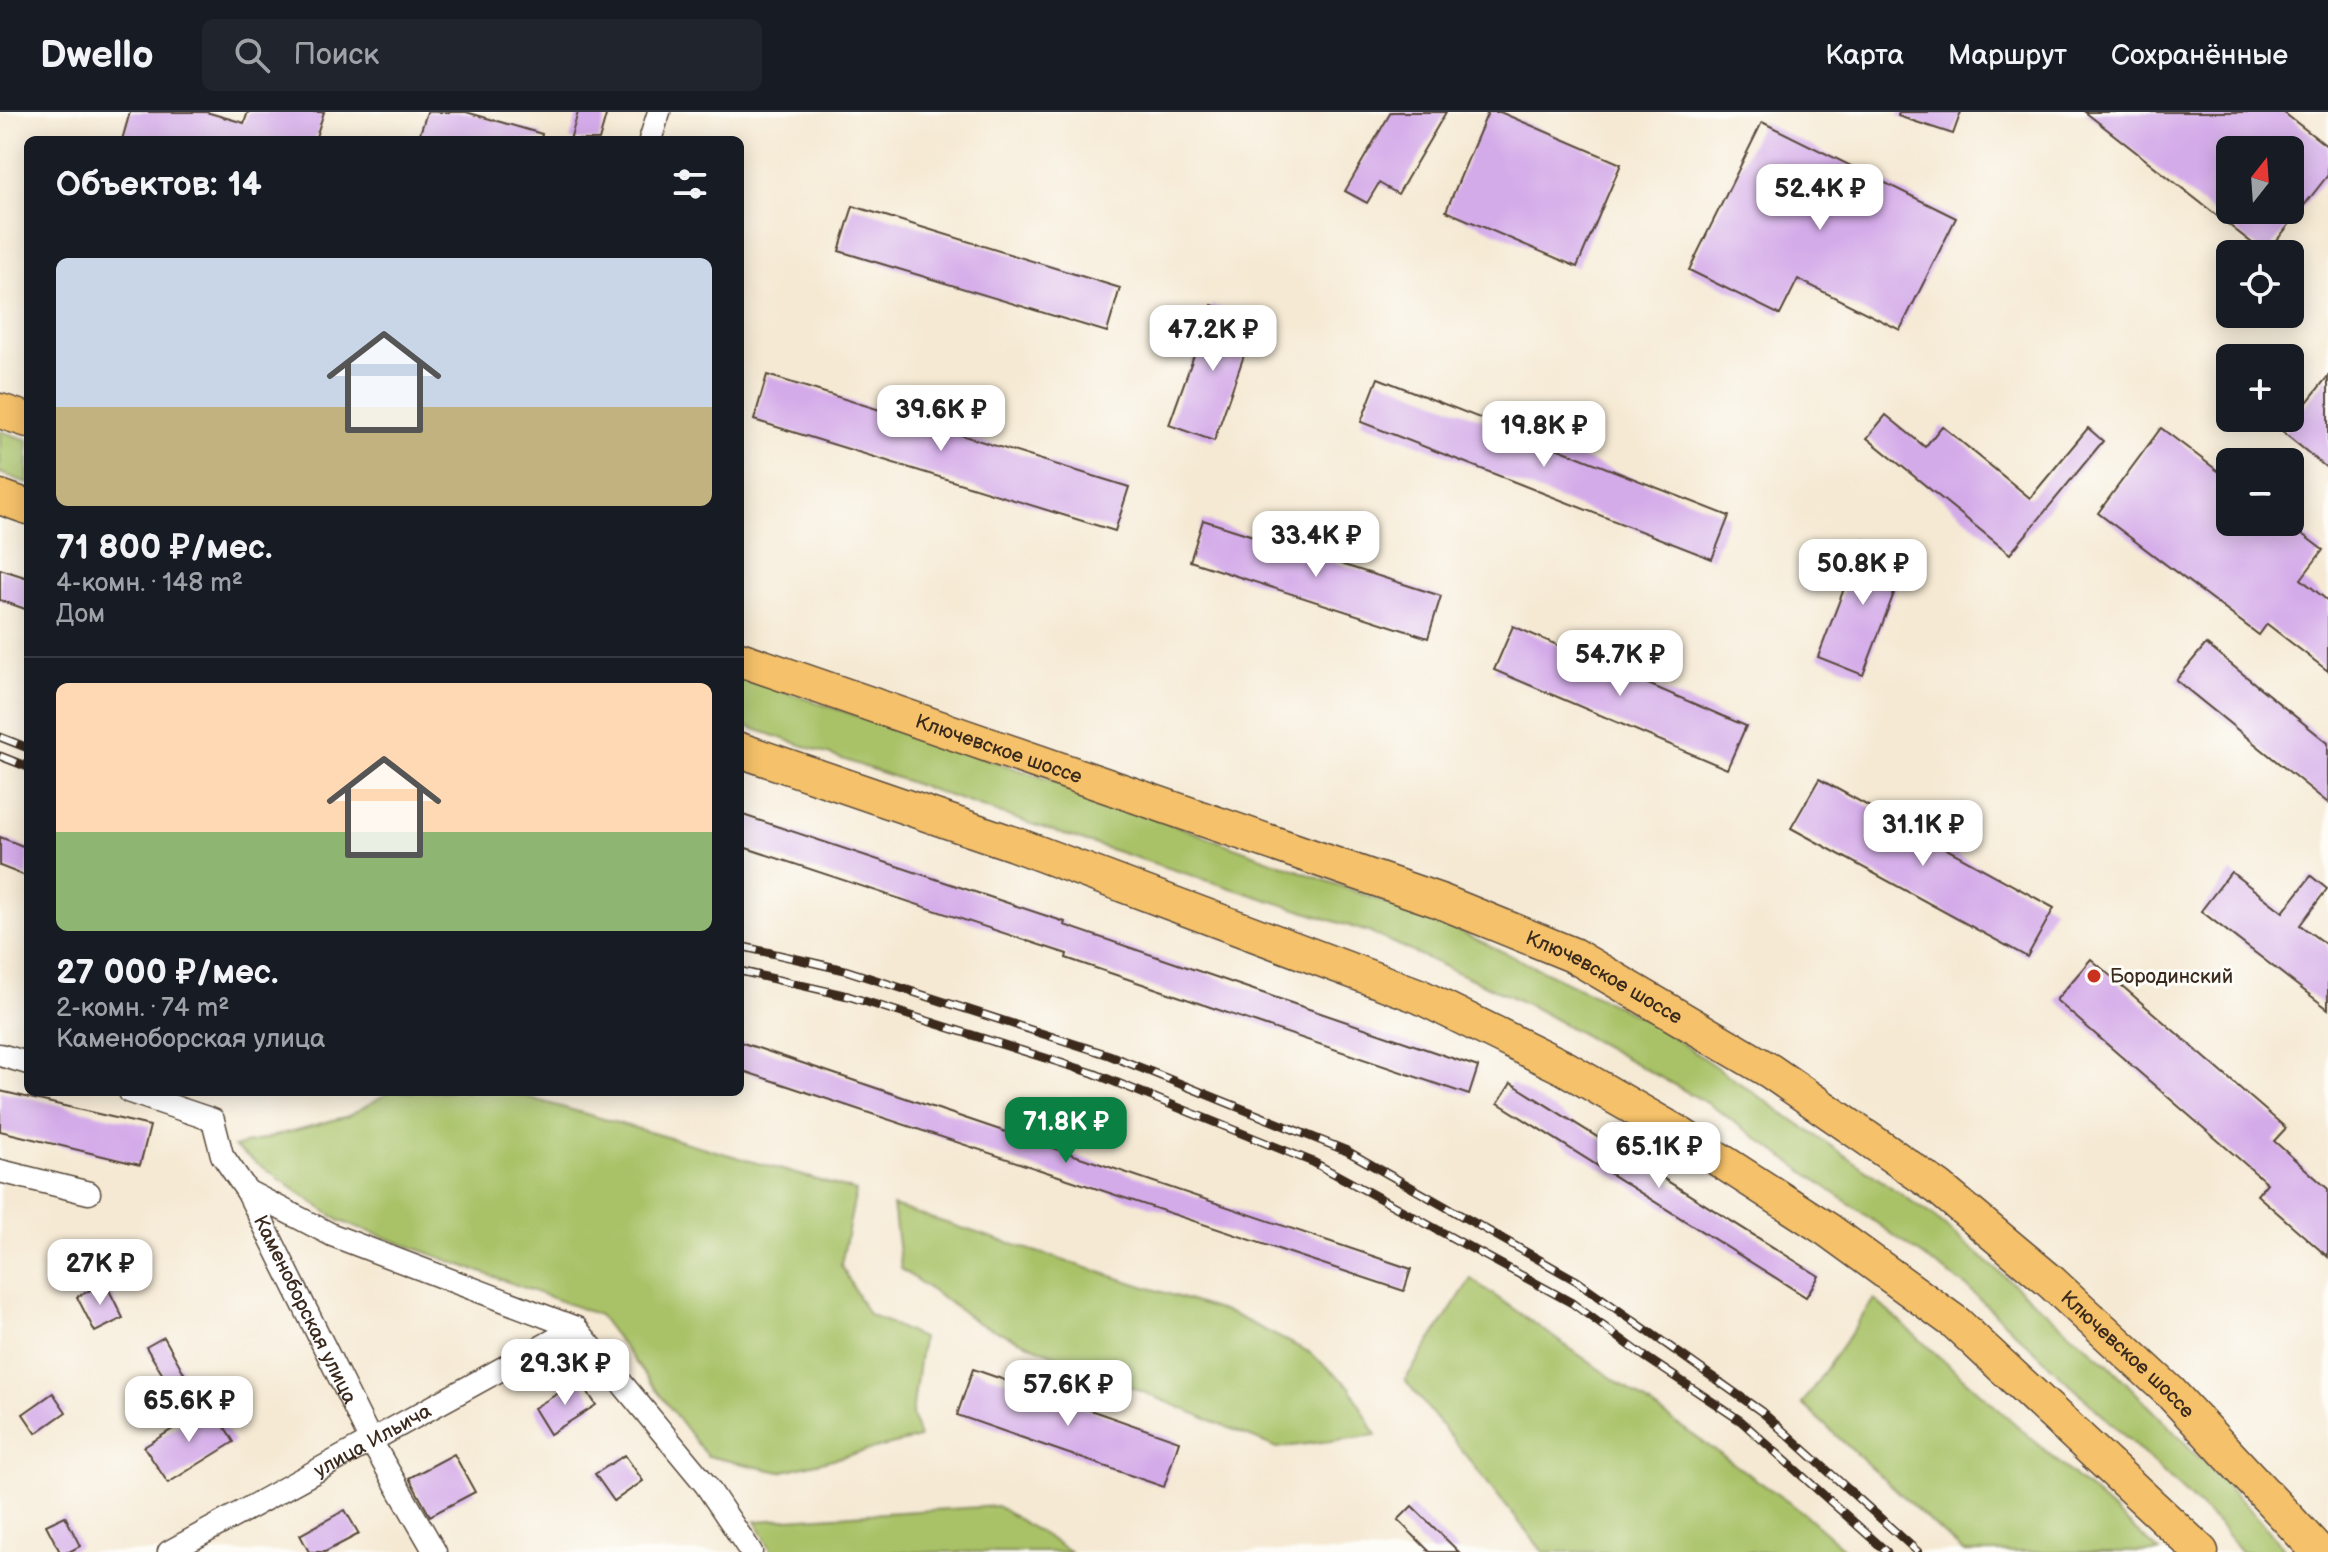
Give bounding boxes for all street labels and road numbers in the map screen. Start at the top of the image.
street label: Ключевское шоссе [912,710,1085,789]
street label: Ключевское шоссе [1522,926,1687,1030]
street label: Каменоборская улица [248,1211,362,1408]
street label: Ключевское шоссе [2055,1286,2199,1423]
street label: улица Ильича [310,1399,436,1483]

